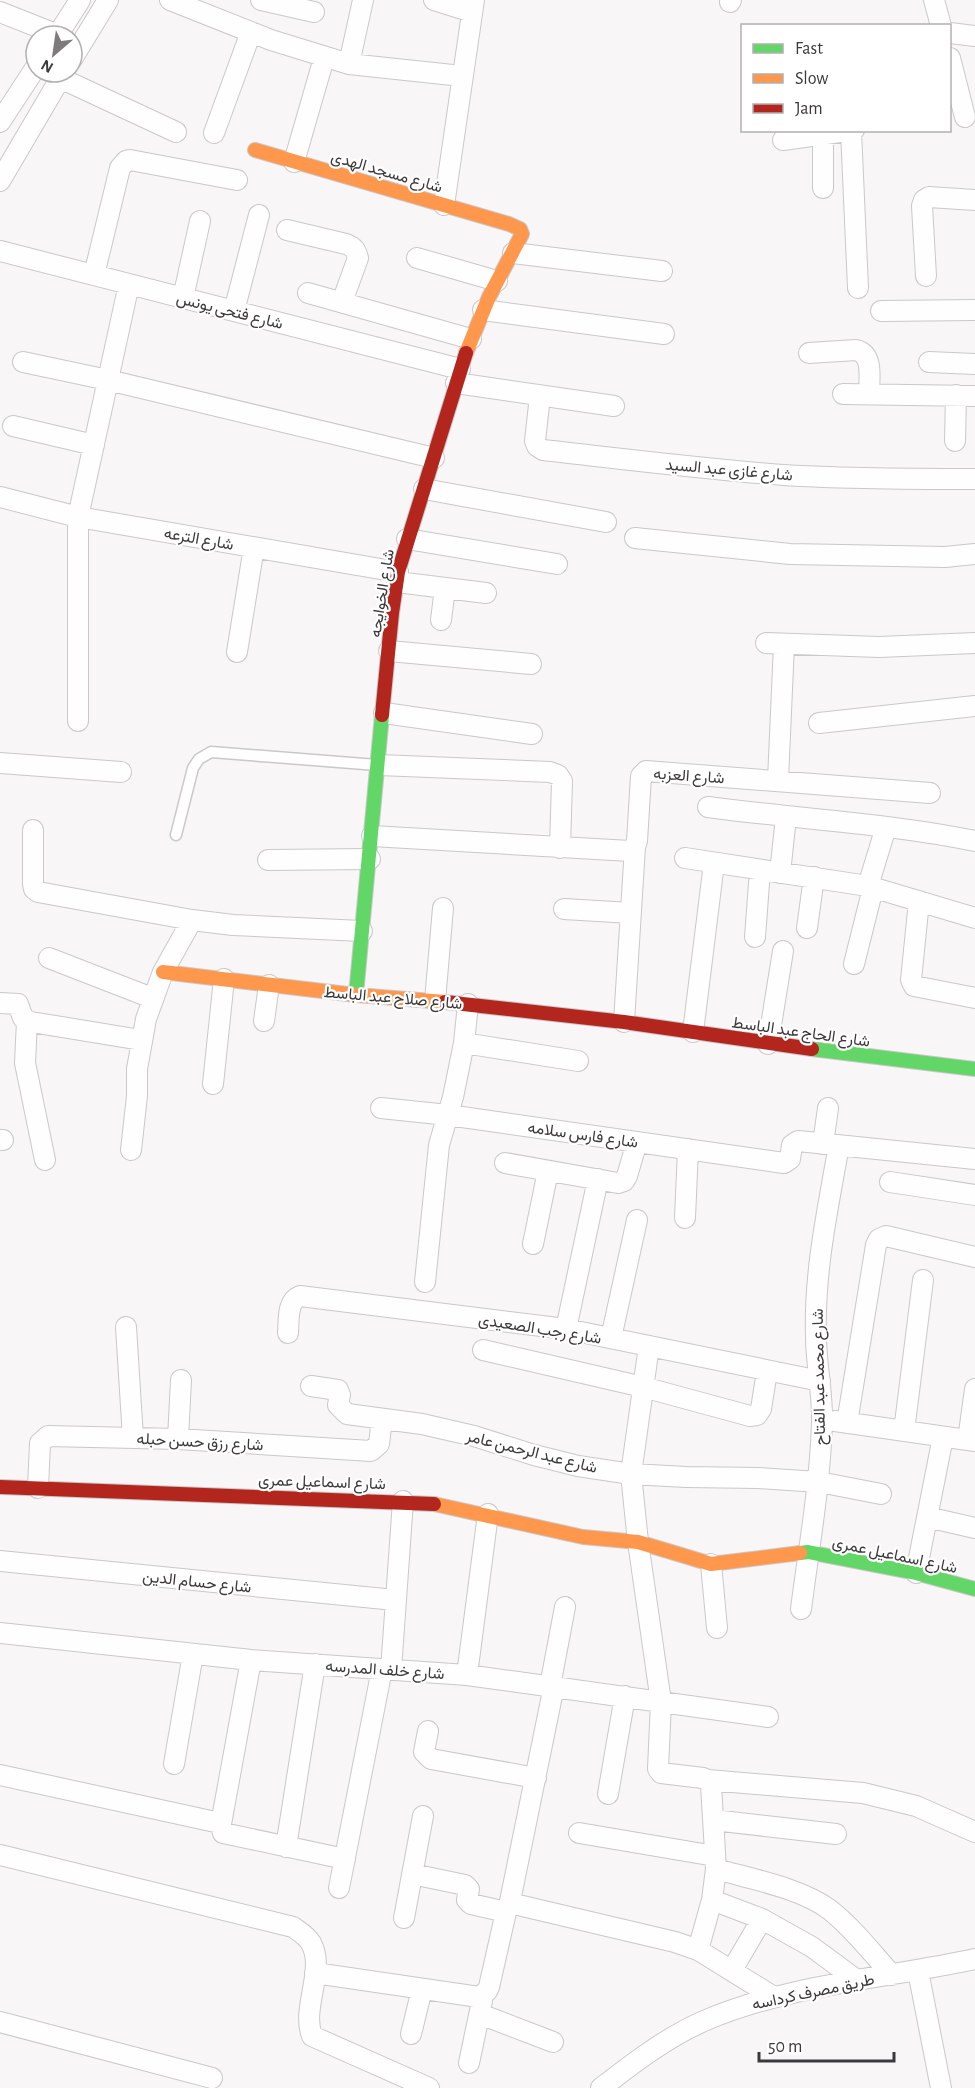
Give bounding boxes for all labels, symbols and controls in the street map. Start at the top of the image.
north arrow [24,24,84,84]
legend [741,24,951,132]
text: Fast [795,40,823,58]
text: N [38,57,56,76]
text: Slow [795,70,828,88]
text: Jam [795,100,823,118]
street label: شارع مسجد الهدى [328,148,444,198]
street label: شارع فتحى يونس [174,290,285,335]
street label: شارع غازى عبد السيد [664,456,793,487]
street label: شارع الترعه [162,525,235,556]
street label: شارع الخوايجه [367,548,400,639]
street label: شارع العزبه [653,766,725,789]
street label: شارع صلاح عبد الباسط [323,984,463,1015]
street label: شارع الحاج عبد الباسط [730,1014,871,1053]
street label: شارع فارس سلامه [526,1119,639,1154]
street label: شارع محمد عبد الفتاح [810,1308,831,1446]
street label: شارع رجب الصعيدى [477,1311,602,1350]
street label: شارع عبد الرحمن عامر [463,1428,599,1479]
street label: شارع رزق حسن حبله [136,1431,264,1456]
street label: شارع اسماعيل عمرى [258,1472,386,1495]
street label: شارع اسماعيل عمرى [830,1534,959,1579]
street label: شارع حسام الدين [141,1568,252,1599]
street label: شارع خلف المدرسه [325,1658,445,1685]
street label: طريق مصرف كرداسه [751,1971,876,2015]
scale bar [759,2025,894,2063]
text: 50 m [768,2038,802,2056]

